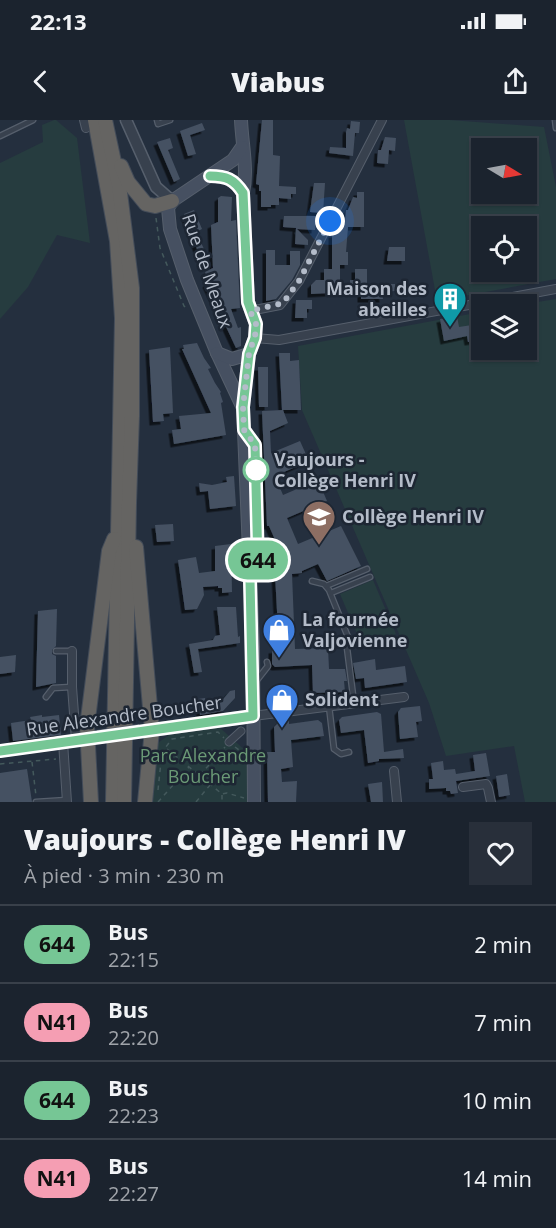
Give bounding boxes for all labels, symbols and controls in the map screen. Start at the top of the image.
text: 22:13 [30,6,87,36]
text: Viabus [231,63,325,100]
icon: back [24,65,57,98]
icon: share [499,65,532,98]
north arrow [471,138,537,204]
map controls [471,138,537,360]
your location [315,206,345,236]
street label: Rue de Meaux [177,210,239,332]
button: locate [471,216,537,282]
place label: Maison des abeilles [326,276,427,321]
building icon: Maison des abeilles [432,281,468,328]
button: layers [471,294,537,360]
place label: Vaujours - Collège Henri IV [274,447,416,492]
marker: Vaujours - Collège Henri IV [243,457,269,483]
school or university icon: Collège Henri IV [301,499,337,546]
place label: Collège Henri IV [342,504,484,528]
line badge: 644 [224,540,292,580]
text: 644 [240,546,276,574]
place label: La fournée Valjovienne [302,607,407,652]
shop icon: La fournée Valjovienne [261,612,297,659]
shop icon: Solident [264,682,300,729]
place label: Solident [305,687,379,711]
street label: Rue Alexandre Boucher [25,689,224,741]
park label: Parc Alexandre Boucher [140,743,266,788]
text: Vaujours - Collège Henri IV [24,820,406,858]
button: heart [469,822,532,885]
text: À pied · 3 min · 230 m [24,862,224,889]
text: Bus [108,916,148,946]
text: 2 min [474,929,532,959]
text: 644 [39,930,75,958]
text: 22:15 [108,946,159,973]
text: Bus [108,994,148,1024]
text: 7 min [474,1007,532,1037]
text: N41 [36,1008,78,1036]
text: 22:20 [108,1024,159,1051]
text: Bus [108,1072,148,1102]
text: 10 min [462,1085,532,1115]
text: 644 [39,1086,75,1114]
text: 22:23 [108,1102,159,1129]
text: Bus [108,1150,148,1180]
text: 14 min [462,1163,532,1193]
text: N41 [36,1164,78,1192]
text: 22:27 [108,1180,159,1207]

